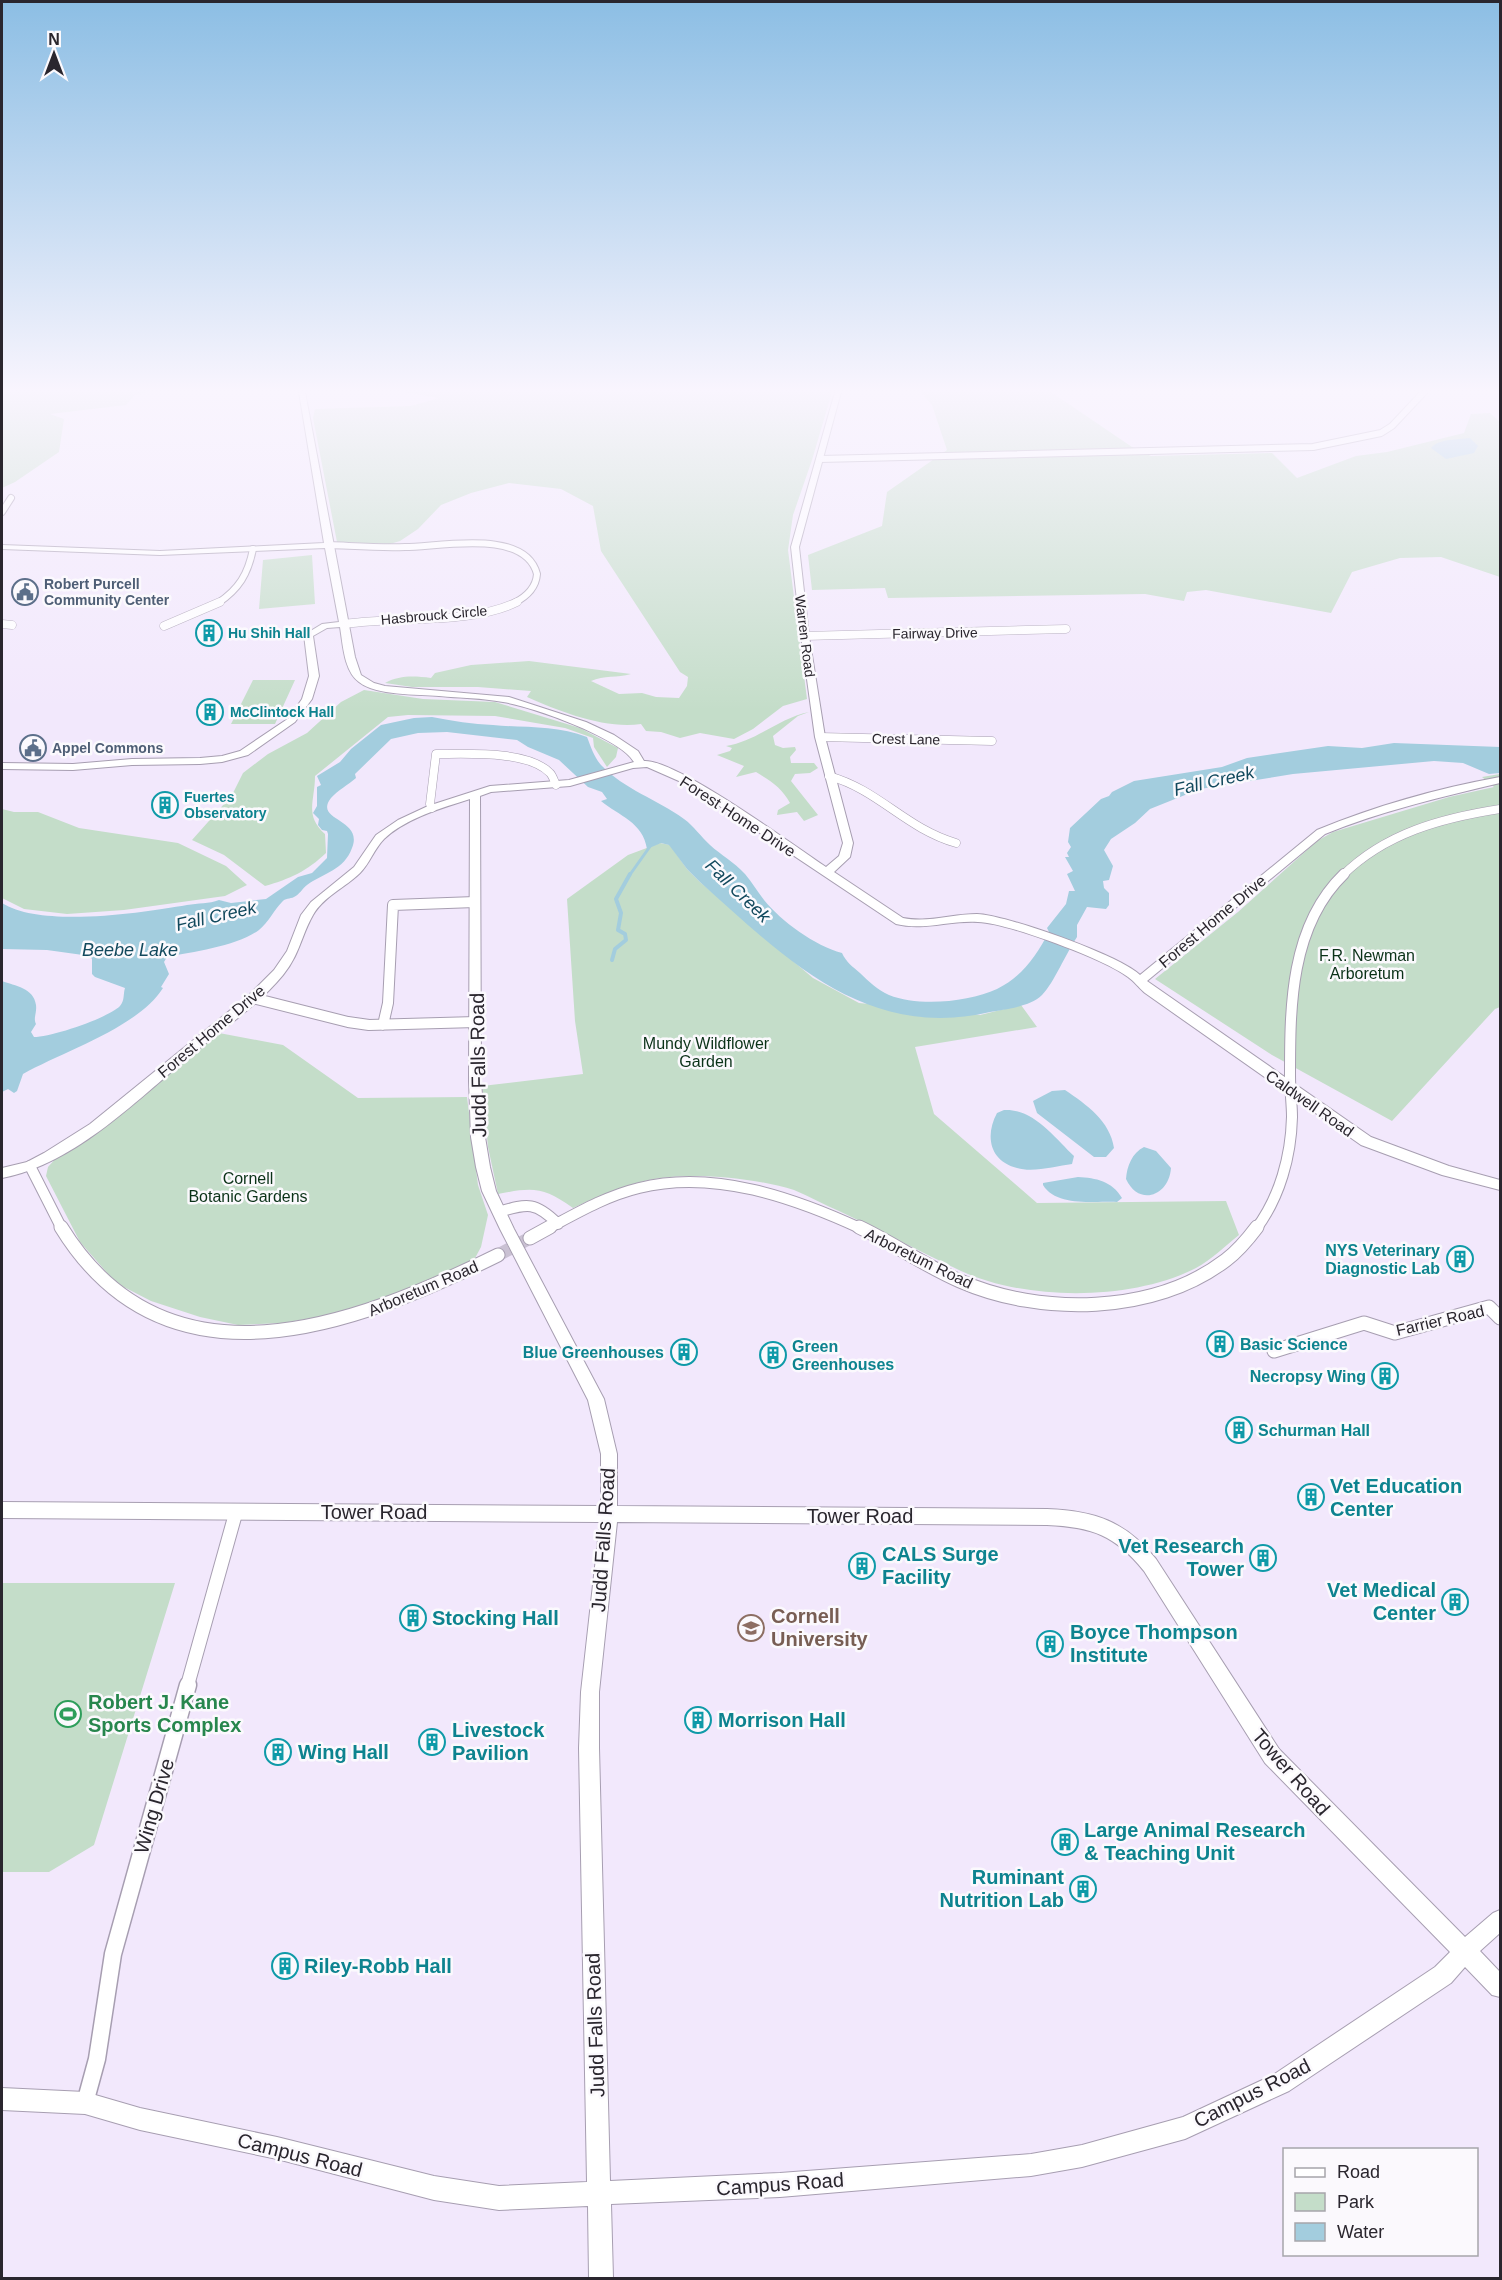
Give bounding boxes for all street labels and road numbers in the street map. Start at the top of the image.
street label: Warren Road [792,594,818,678]
street label: Hasbrouck Circle [380,602,488,628]
street label: Fairway Drive [892,624,978,642]
street label: Crest Lane [872,730,941,748]
street label: Forest Home Drive [677,773,799,860]
street label: Forest Home Drive [1155,872,1269,971]
street label: Forest Home Drive [154,982,268,1081]
street label: Judd Falls Road [466,993,490,1137]
street label: Caldwell Road [1263,1067,1357,1140]
street label: Arboretum Road [862,1225,975,1292]
street label: Arboretum Road [366,1258,481,1319]
street label: Farrier Road [1394,1302,1486,1339]
street label: Judd Falls Road [587,1467,619,1613]
street label: Tower Road [321,1501,427,1523]
street label: Tower Road [807,1505,913,1527]
street label: Tower Road [1248,1725,1334,1819]
street label: Wing Drive [130,1756,178,1856]
street label: Judd Falls Road [581,1952,609,2098]
street label: Campus Road [1190,2054,1314,2132]
street label: Campus Road [235,2129,365,2181]
street label: Campus Road [715,2169,845,2199]

